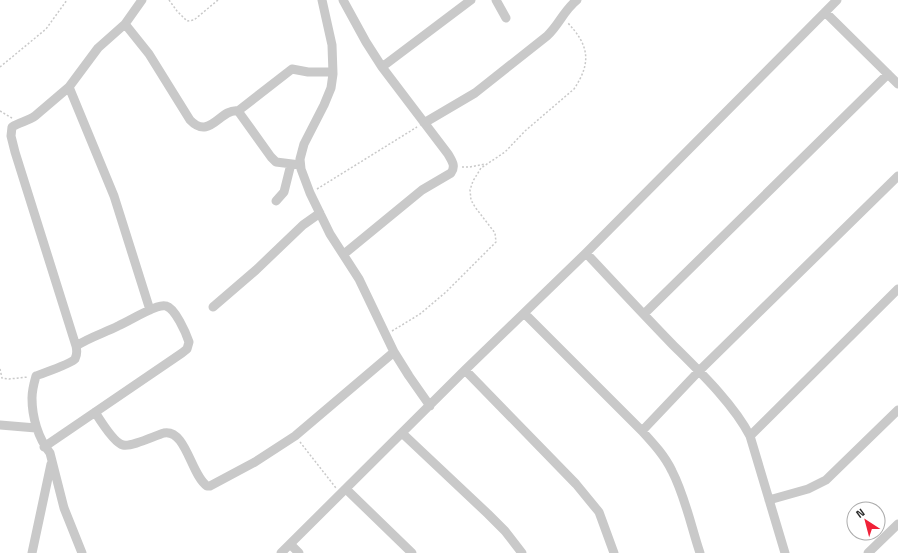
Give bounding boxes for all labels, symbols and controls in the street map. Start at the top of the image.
north arrow [846,501,886,541]
text: N [852,504,868,522]

